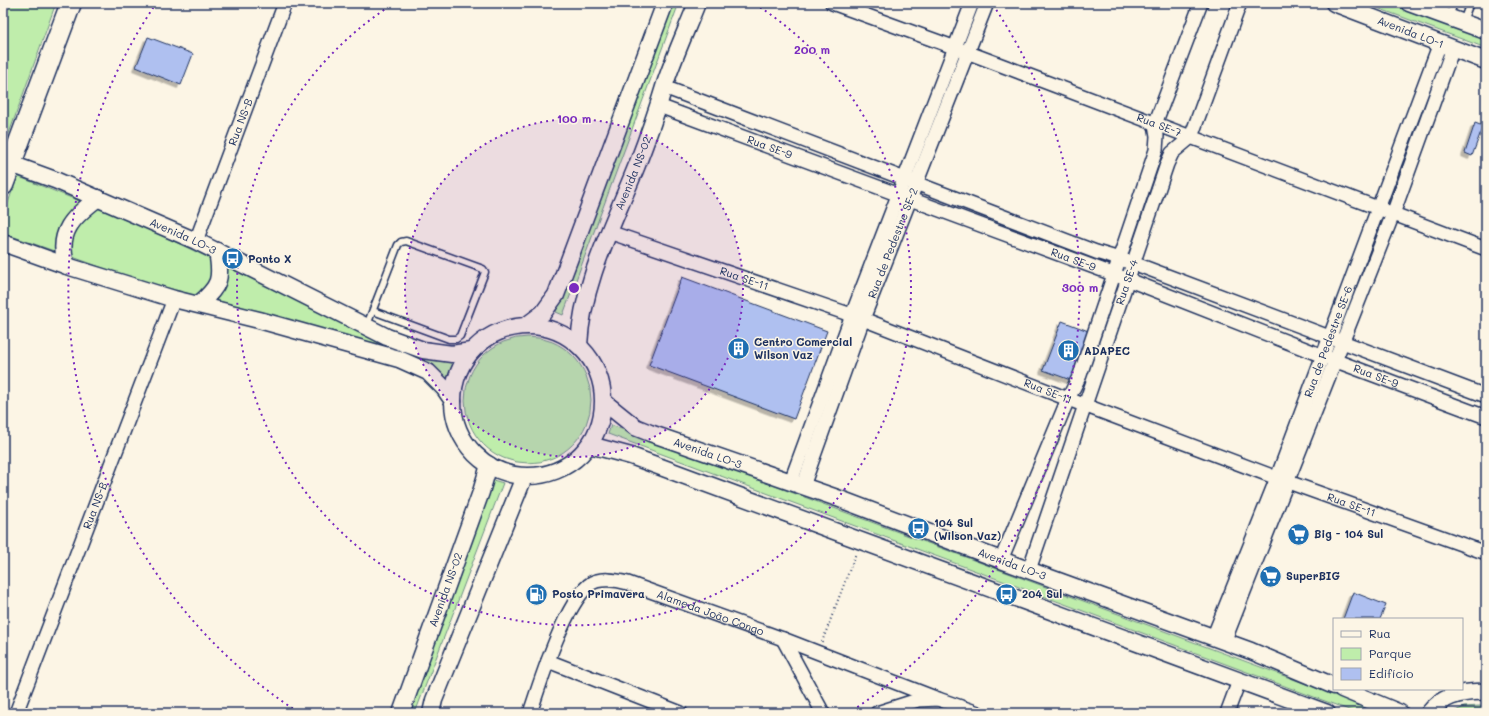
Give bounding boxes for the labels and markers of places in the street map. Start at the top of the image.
bus stop icon: Ponto X [220,246,246,272]
place label: Ponto X [248,251,292,266]
centre of rings [567,281,581,295]
place label: Centro Comercial Wilson Vaz [754,334,852,362]
building icon: Centro Comercial Wilson Vaz [725,335,751,361]
building icon: ADAPEC [1055,338,1081,364]
place label: ADAPEC [1084,343,1130,358]
place label: 104 Sul (Wilson Vaz) [934,515,1001,543]
bus stop icon: 104 Sul (Wilson Vaz) [906,516,932,542]
supermarket icon: Big - 104 Sul [1286,521,1312,547]
place label: Big - 104 Sul [1314,526,1383,541]
supermarket icon: SuperBIG [1258,563,1284,589]
place label: SuperBIG [1286,568,1340,583]
fuel station icon: Posto Primavera [524,581,550,607]
bus stop icon: 204 Sul [994,581,1020,607]
place label: Posto Primavera [552,586,645,601]
place label: 204 Sul [1022,586,1062,601]

